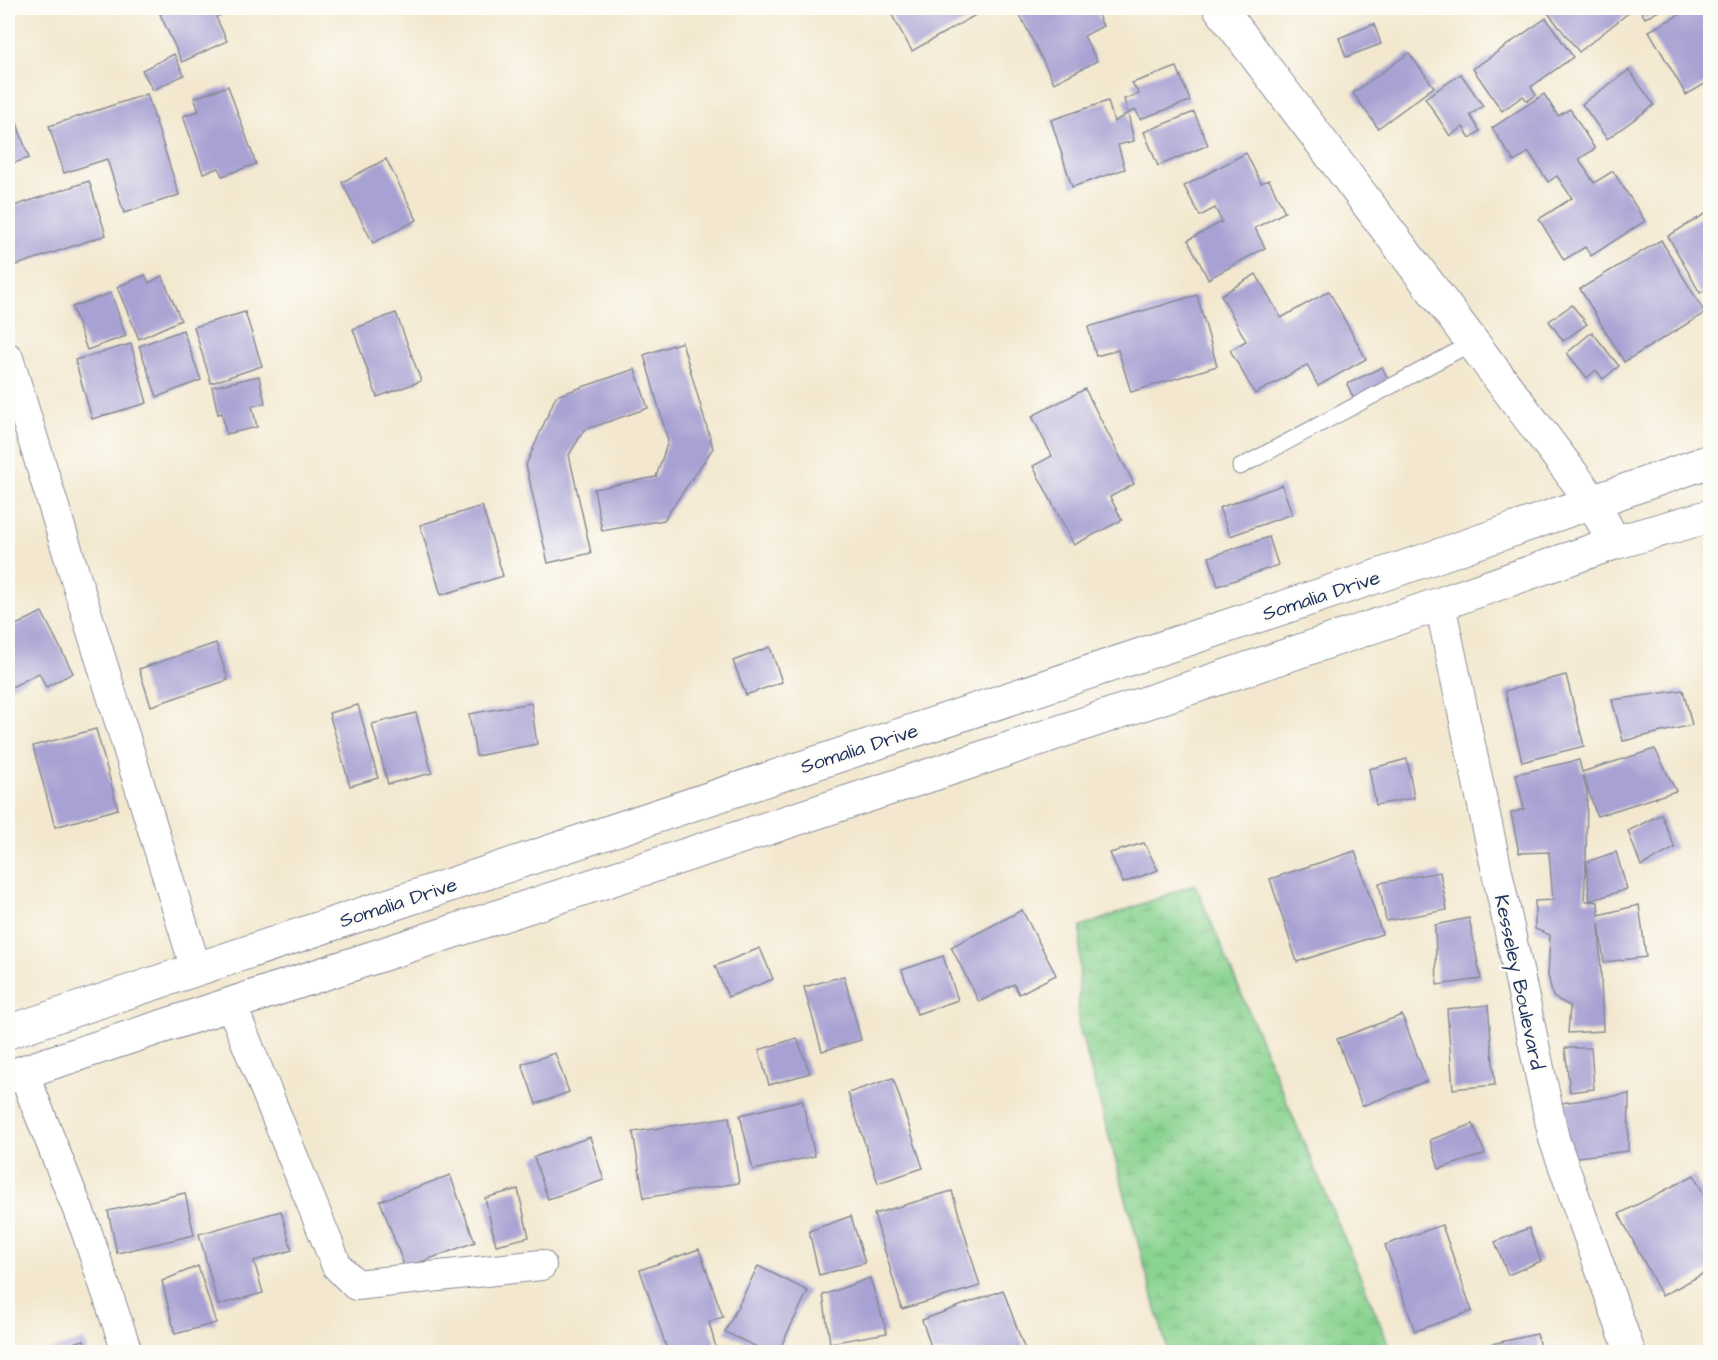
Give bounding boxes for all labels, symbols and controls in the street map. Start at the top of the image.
street label: Somalia Drive [1259,564,1384,628]
street label: Somalia Drive [797,717,922,781]
street label: Somalia Drive [336,871,461,935]
street label: Kesseley Boulevard [1486,892,1551,1072]

